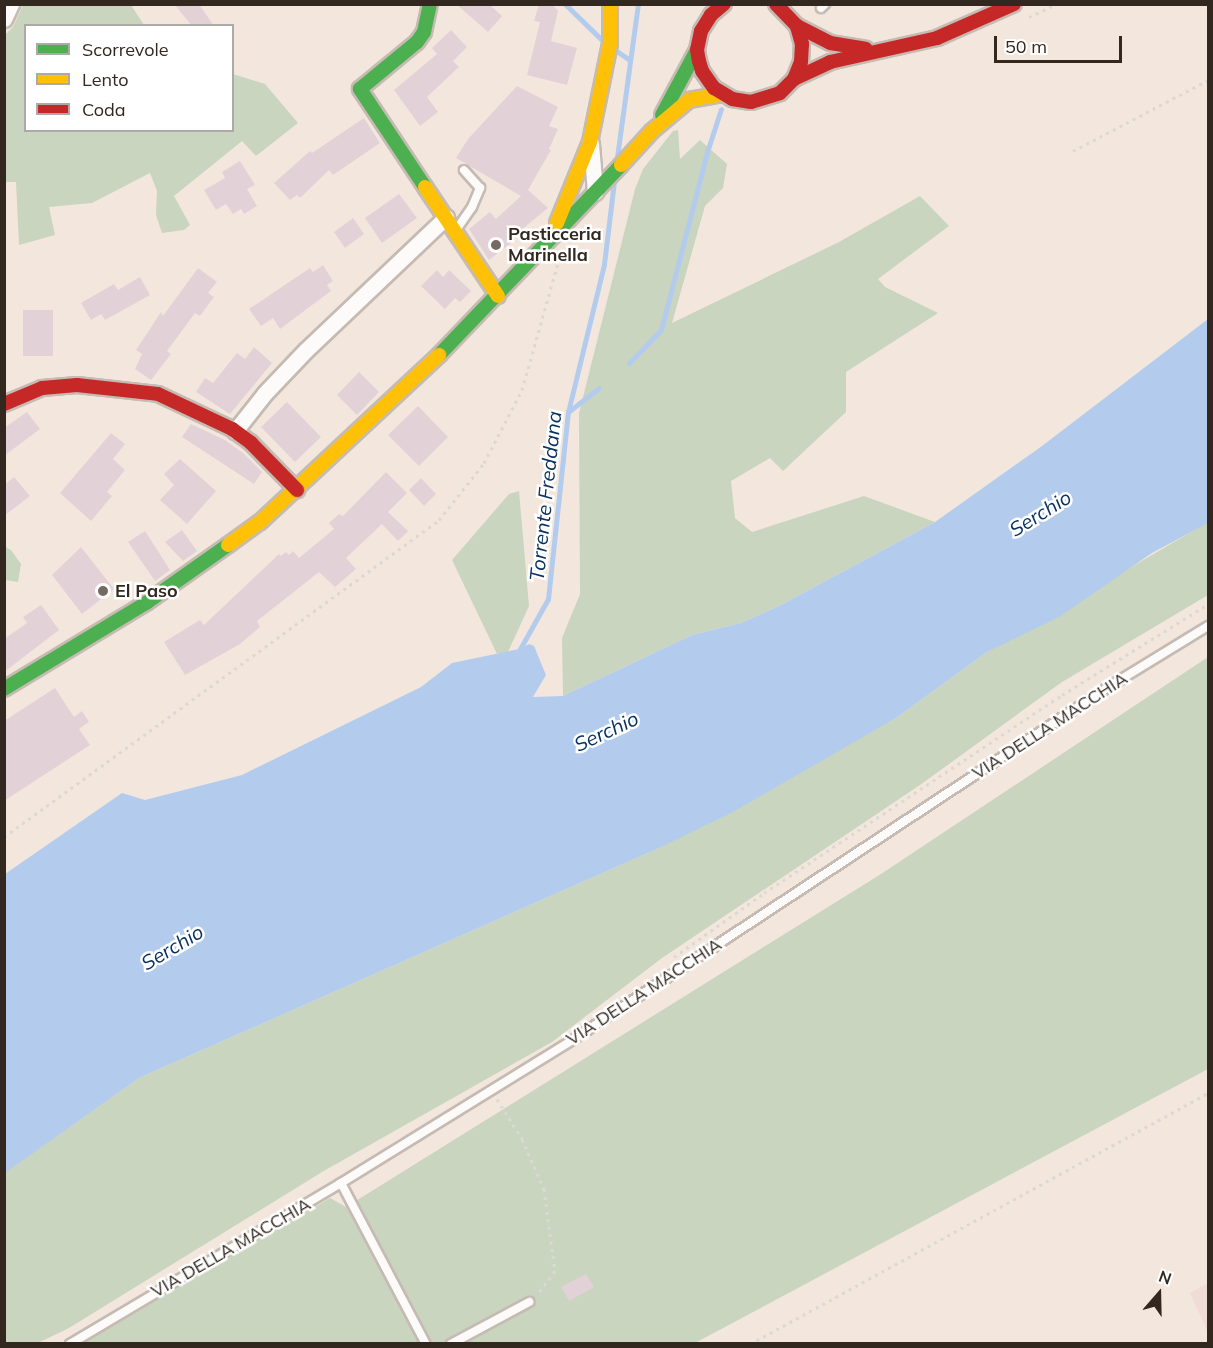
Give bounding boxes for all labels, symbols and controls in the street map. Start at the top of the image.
legend [24,24,234,132]
scale bar [997,24,1124,62]
text: 50 m [1005,35,1047,58]
text: Scorrevole [82,38,169,61]
text: Lento [82,68,129,91]
text: Coda [82,98,126,121]
place label: Pasticceria Marinella [508,224,602,266]
marker: Pasticceria Marinella [489,238,503,252]
water label: Torrente Freddana [524,410,566,582]
water label: Serchio [1005,485,1075,541]
place label: El Paso [115,580,178,602]
marker: El Paso [96,584,110,598]
street label: VIA DELLA MACCHIA [968,668,1132,784]
water label: Serchio [570,706,642,756]
water label: Serchio [137,919,207,975]
street label: VIA DELLA MACCHIA [562,934,726,1050]
street label: VIA DELLA MACCHIA [147,1193,315,1303]
north arrow [1129,1264,1189,1324]
text: N [1156,1266,1174,1289]

